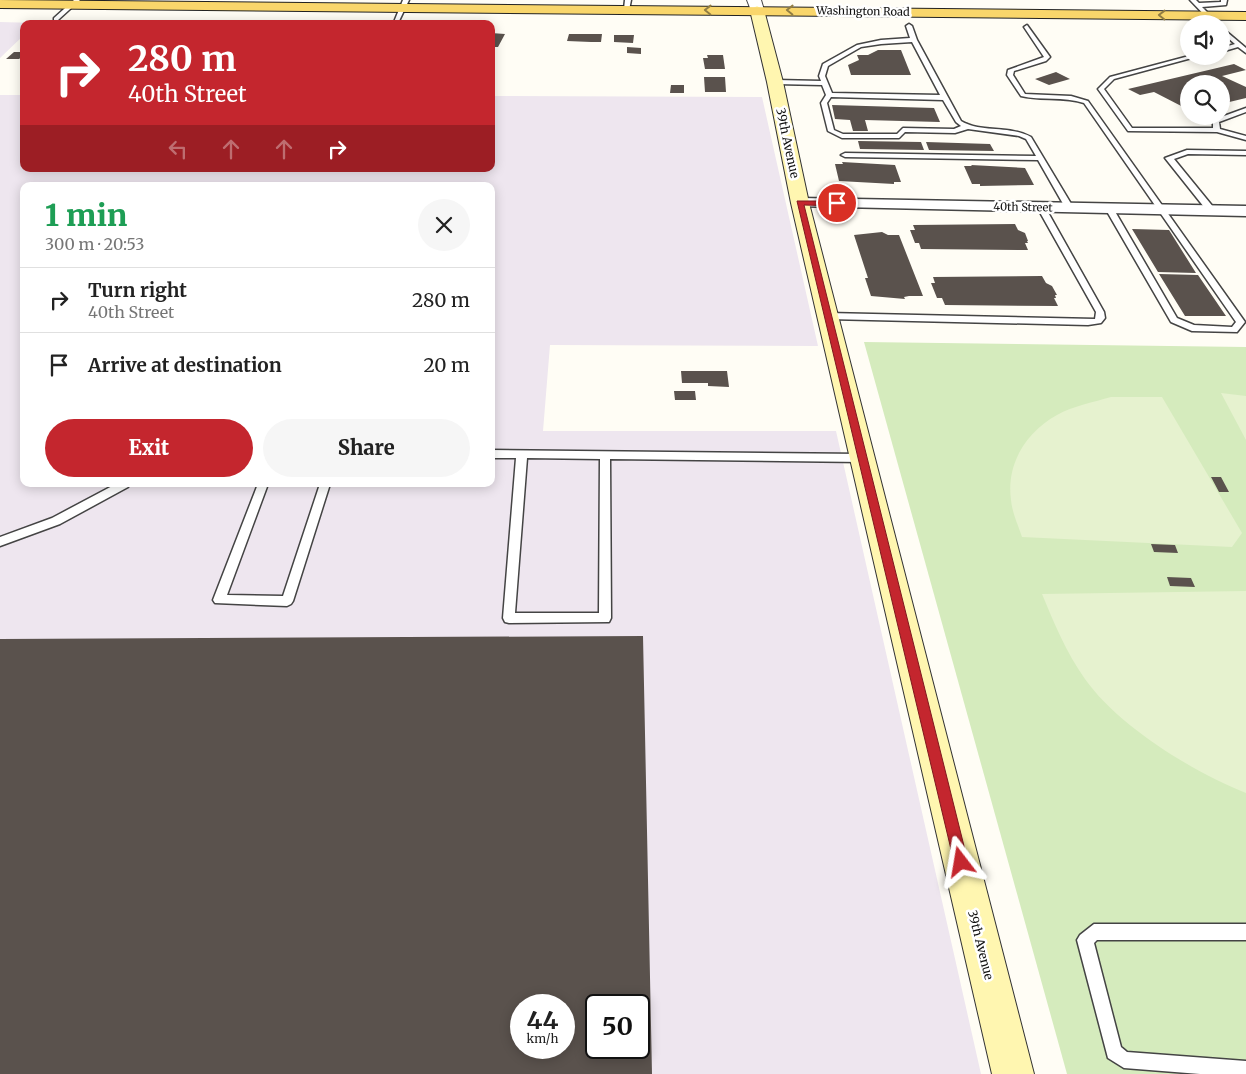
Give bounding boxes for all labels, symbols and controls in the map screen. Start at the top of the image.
street label: Washington Road [815,3,910,19]
one-way arrow [704,4,712,15]
one-way arrow [786,5,794,16]
one-way arrow [1158,10,1166,20]
map controls [1180,15,1230,125]
button: sound [1180,15,1230,65]
text: 280 m [128,37,236,81]
icon: right [45,40,110,105]
button: search [1180,75,1230,125]
text: 40th Street [128,80,247,108]
street label: 39th Avenue [773,107,803,179]
icon: left [164,135,192,163]
icon: ahead [217,135,245,163]
icon: ahead [270,135,298,163]
icon: right [323,135,351,163]
pin [816,182,858,224]
icon: arrive [823,189,851,217]
text: 1 min [45,196,127,234]
button: close [418,199,470,251]
street label: 40th Street [993,199,1053,215]
text: 300 m · 20:53 [45,234,144,254]
text: Turn right [88,278,187,302]
icon: right [45,286,73,314]
text: 280 m [412,288,470,312]
text: 40th Street [88,302,174,322]
icon: arrive [45,351,73,379]
text: Arrive at destination [88,353,282,377]
text: 20 m [423,353,470,377]
button: Exit [45,419,253,477]
button: Share [263,419,470,477]
position arrow [934,835,986,887]
street label: 39th Avenue [965,909,997,981]
speed limit sign: 50 [585,994,650,1059]
text: 44 [527,1004,558,1036]
text: km/h [527,1031,558,1046]

